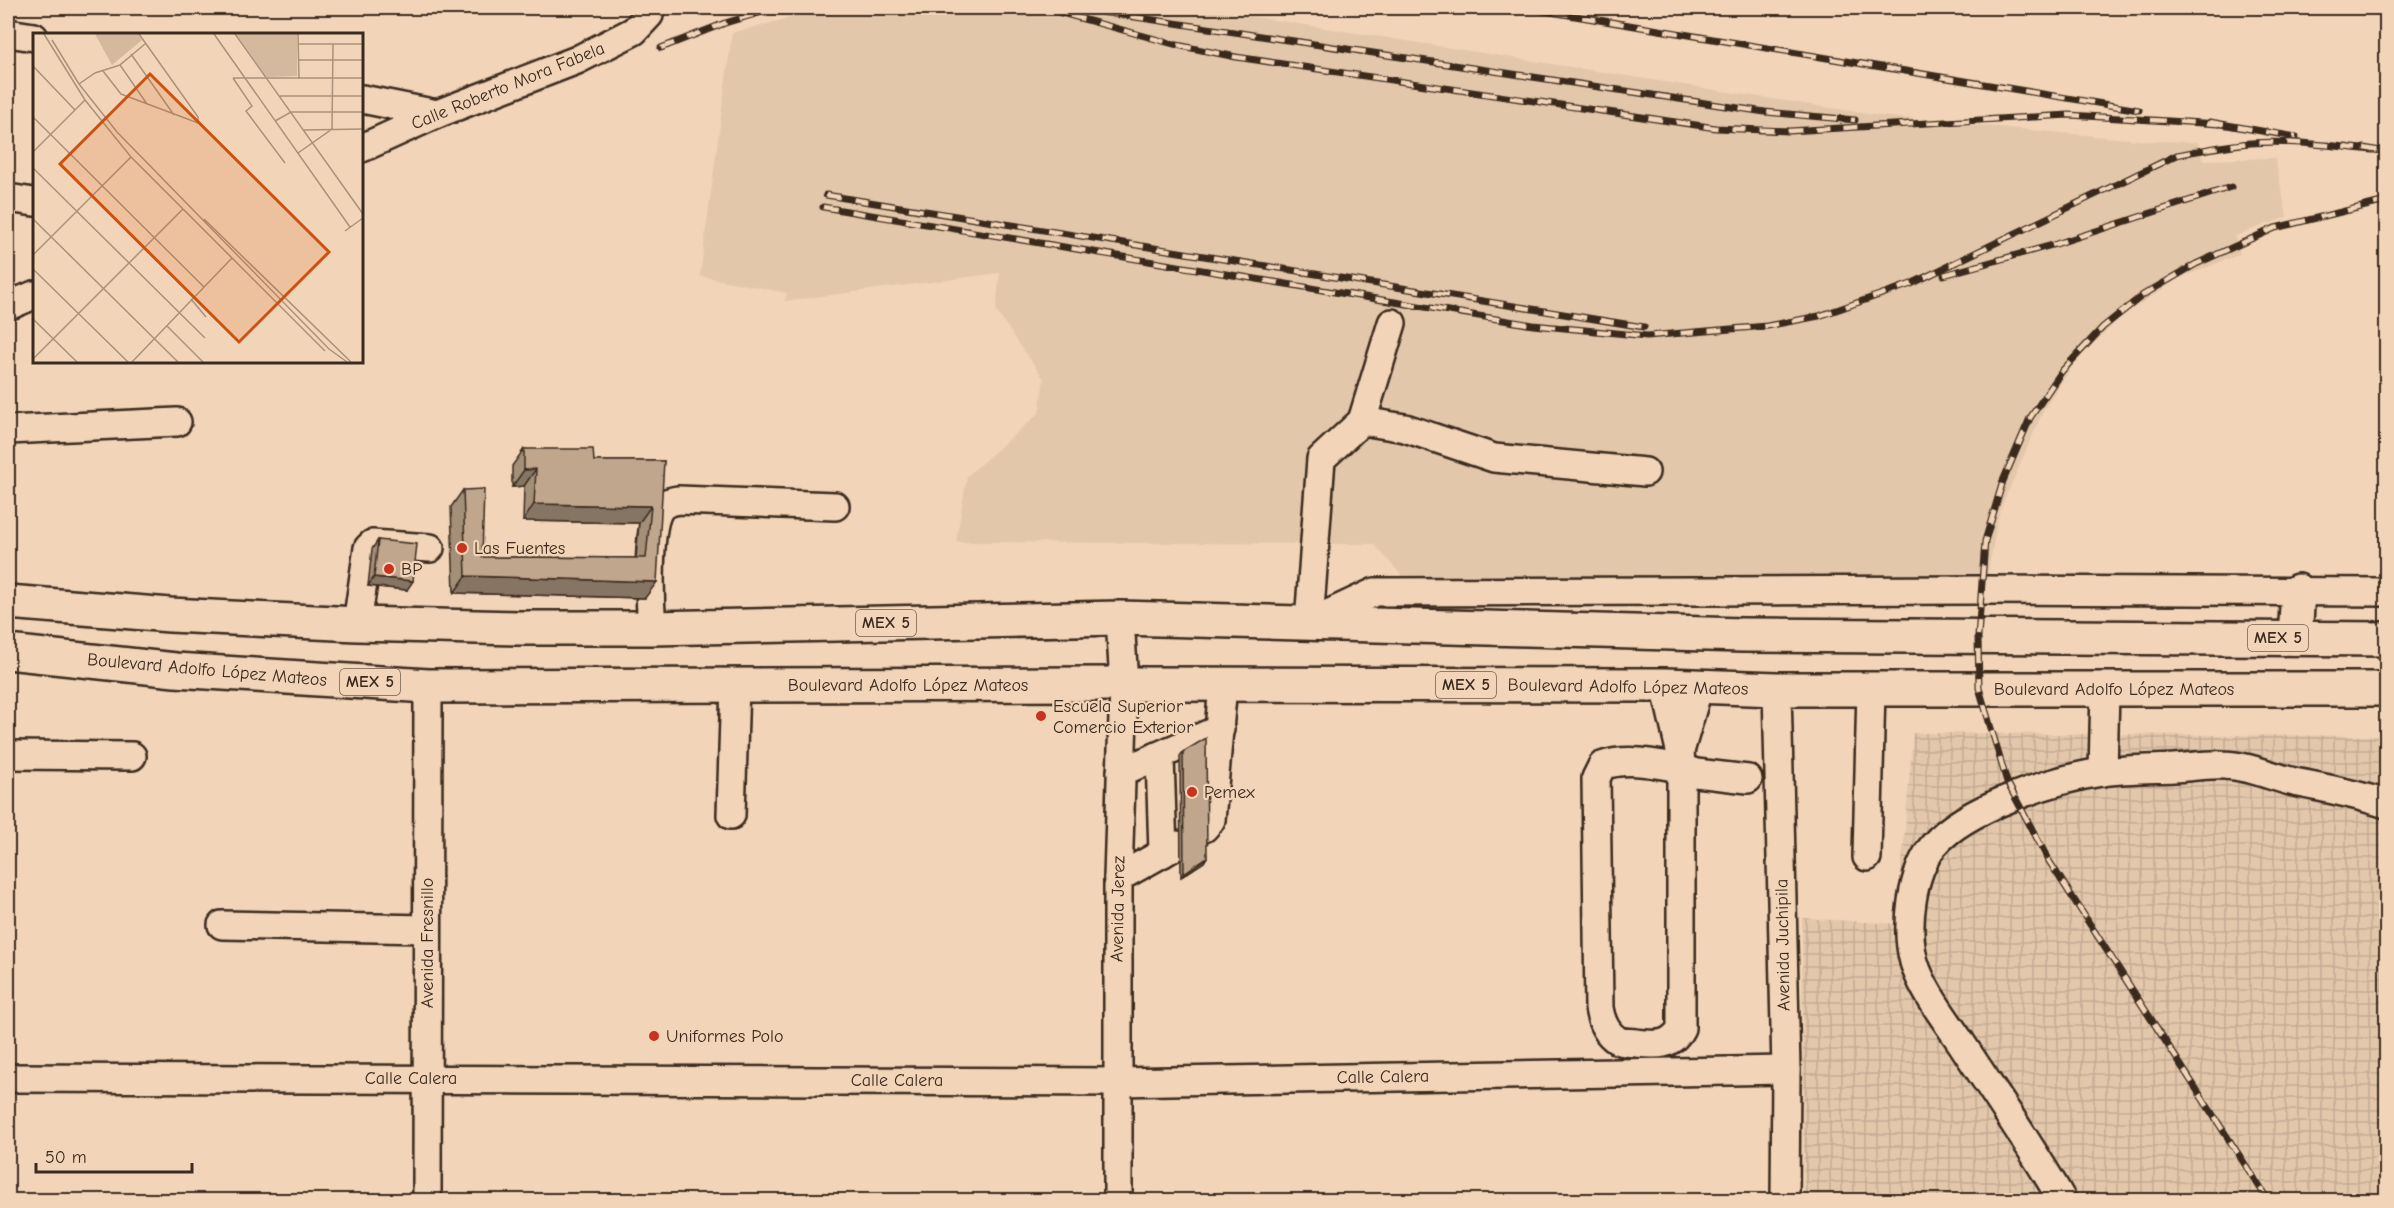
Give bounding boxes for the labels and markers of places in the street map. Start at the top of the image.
place label: Las Fuentes [474,538,565,559]
marker: Las Fuentes [455,541,469,555]
place label: BP [401,559,422,580]
marker: BP [382,562,396,576]
place label: Escuela Superior Comercio Exterior [1053,696,1194,738]
marker: Escuela Superior Comercio Exterior [1034,709,1048,723]
place label: Pemex [1204,782,1255,803]
marker: Pemex [1185,785,1199,799]
place label: Uniformes Polo [666,1026,784,1047]
marker: Uniformes Polo [647,1029,661,1043]

